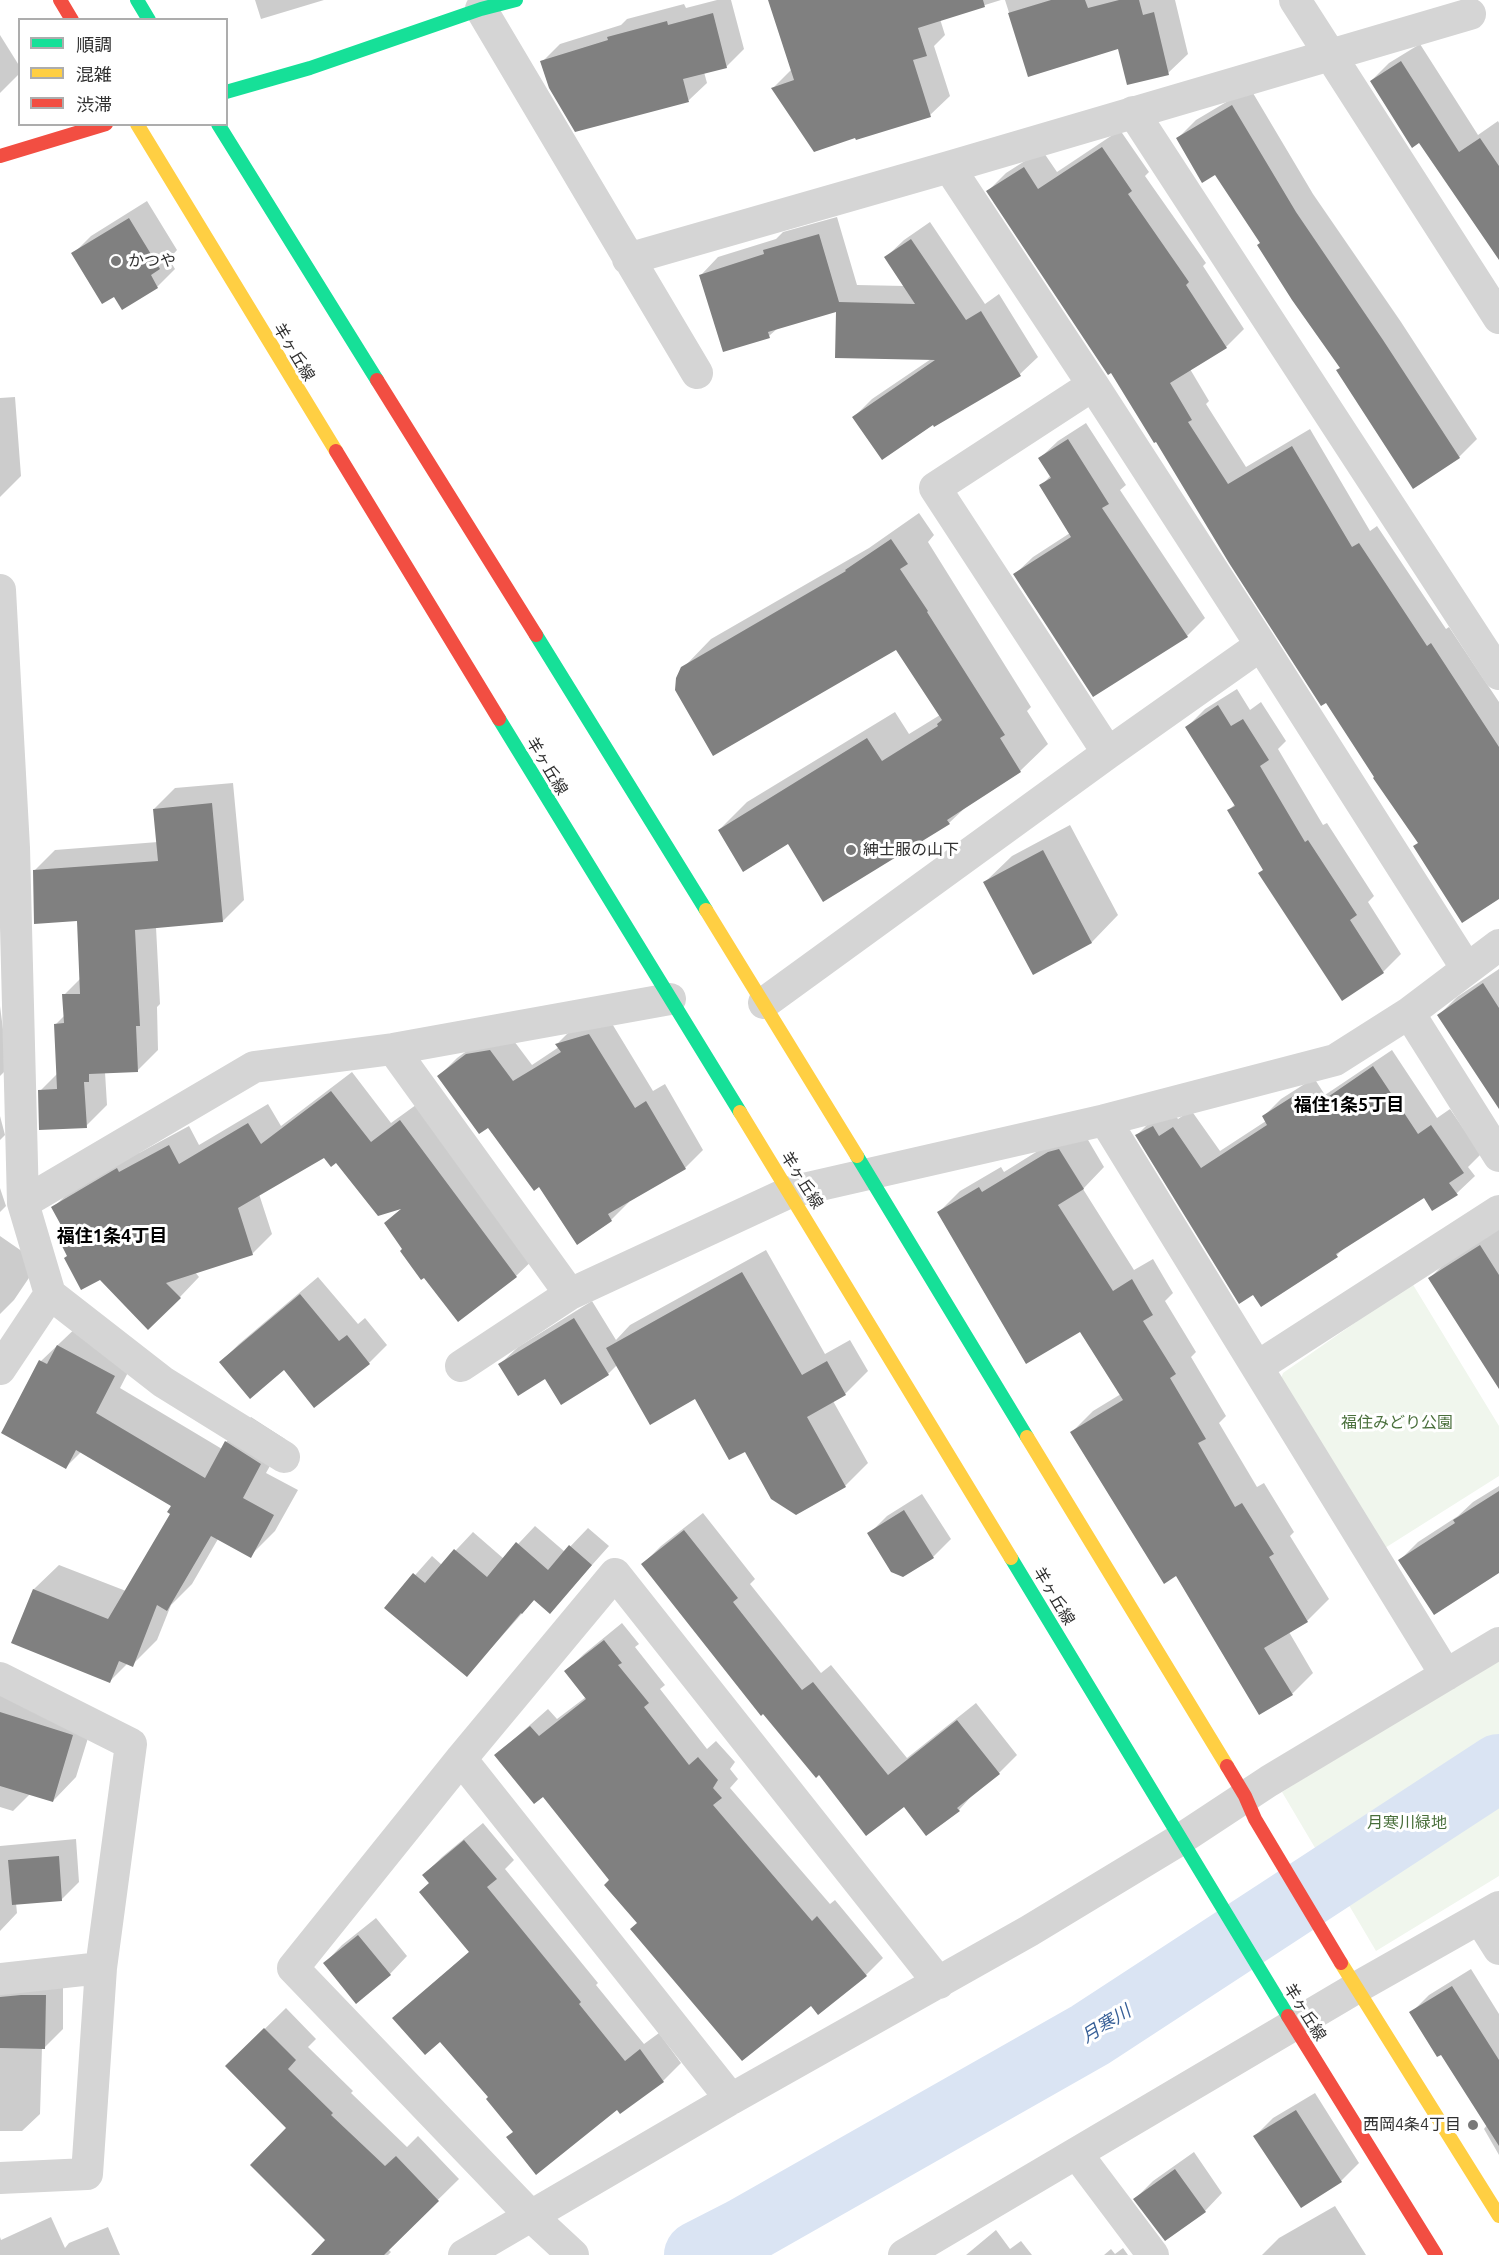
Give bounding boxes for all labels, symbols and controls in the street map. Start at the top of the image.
legend [18,18,228,126]
text: 順調 [76,34,112,54]
text: 混雑 [76,64,112,84]
text: 渋滞 [76,94,112,114]
place label: かつや [128,251,176,271]
marker: かつや [109,254,123,268]
street label: 羊ヶ丘線 [269,320,319,384]
street label: 羊ヶ丘線 [522,734,572,798]
place label: 紳士服の山下 [863,840,959,860]
marker: 紳士服の山下 [844,843,858,857]
district label: 福住1条5丁目 [1294,1094,1404,1116]
street label: 羊ヶ丘線 [777,1148,827,1212]
district label: 福住1条4丁目 [57,1225,167,1247]
park label: 福住みどり公園 [1341,1413,1453,1433]
street label: 羊ヶ丘線 [1029,1564,1079,1628]
park label: 月寒川緑地 [1367,1813,1447,1833]
street label: 羊ヶ丘線 [1280,1980,1330,2044]
water label: 月寒川 [1077,2001,1135,2047]
place label: 西岡4条4丁目 [1363,2115,1461,2135]
marker: 西岡4条4丁目 [1466,2118,1480,2132]

